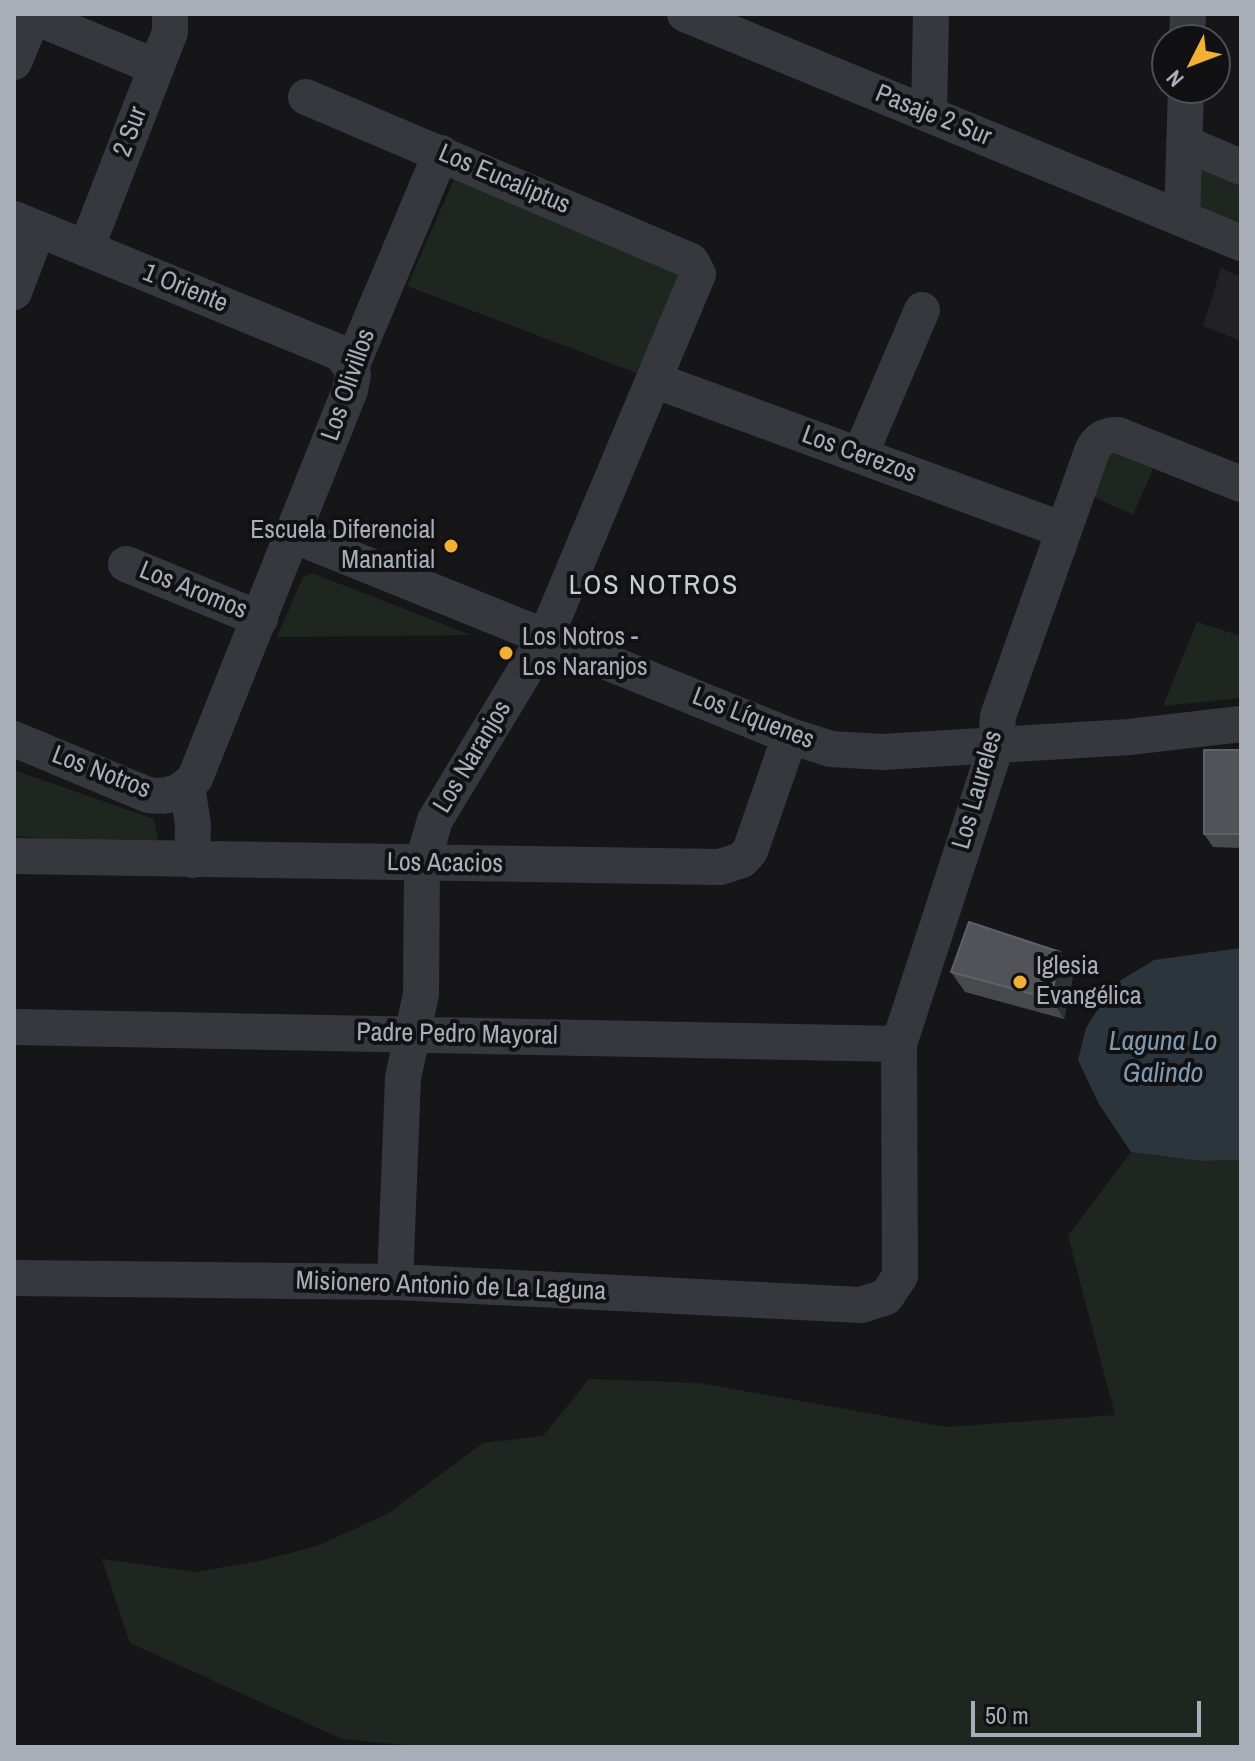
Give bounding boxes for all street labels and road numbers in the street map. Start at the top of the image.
street label: Pasaje 2 Sur [871,79,995,153]
street label: 2 Sur [107,103,155,161]
street label: Los Eucaliptus [434,138,574,222]
street label: 1 Oriente [138,258,232,320]
street label: Los Olivillos [315,325,383,445]
street label: Los Cerezos [797,420,921,490]
street label: Los Aromos [134,555,252,627]
street label: Los Líquenes [688,681,818,757]
street label: Los Naranjos [427,695,519,819]
street label: Los Laureles [946,727,1010,853]
street label: Los Notros [47,740,155,806]
street label: Los Acacios [387,847,503,881]
street label: Padre Pedro Mayoral [356,1018,558,1052]
street label: Misionero Antonio de La Laguna [295,1266,607,1308]

